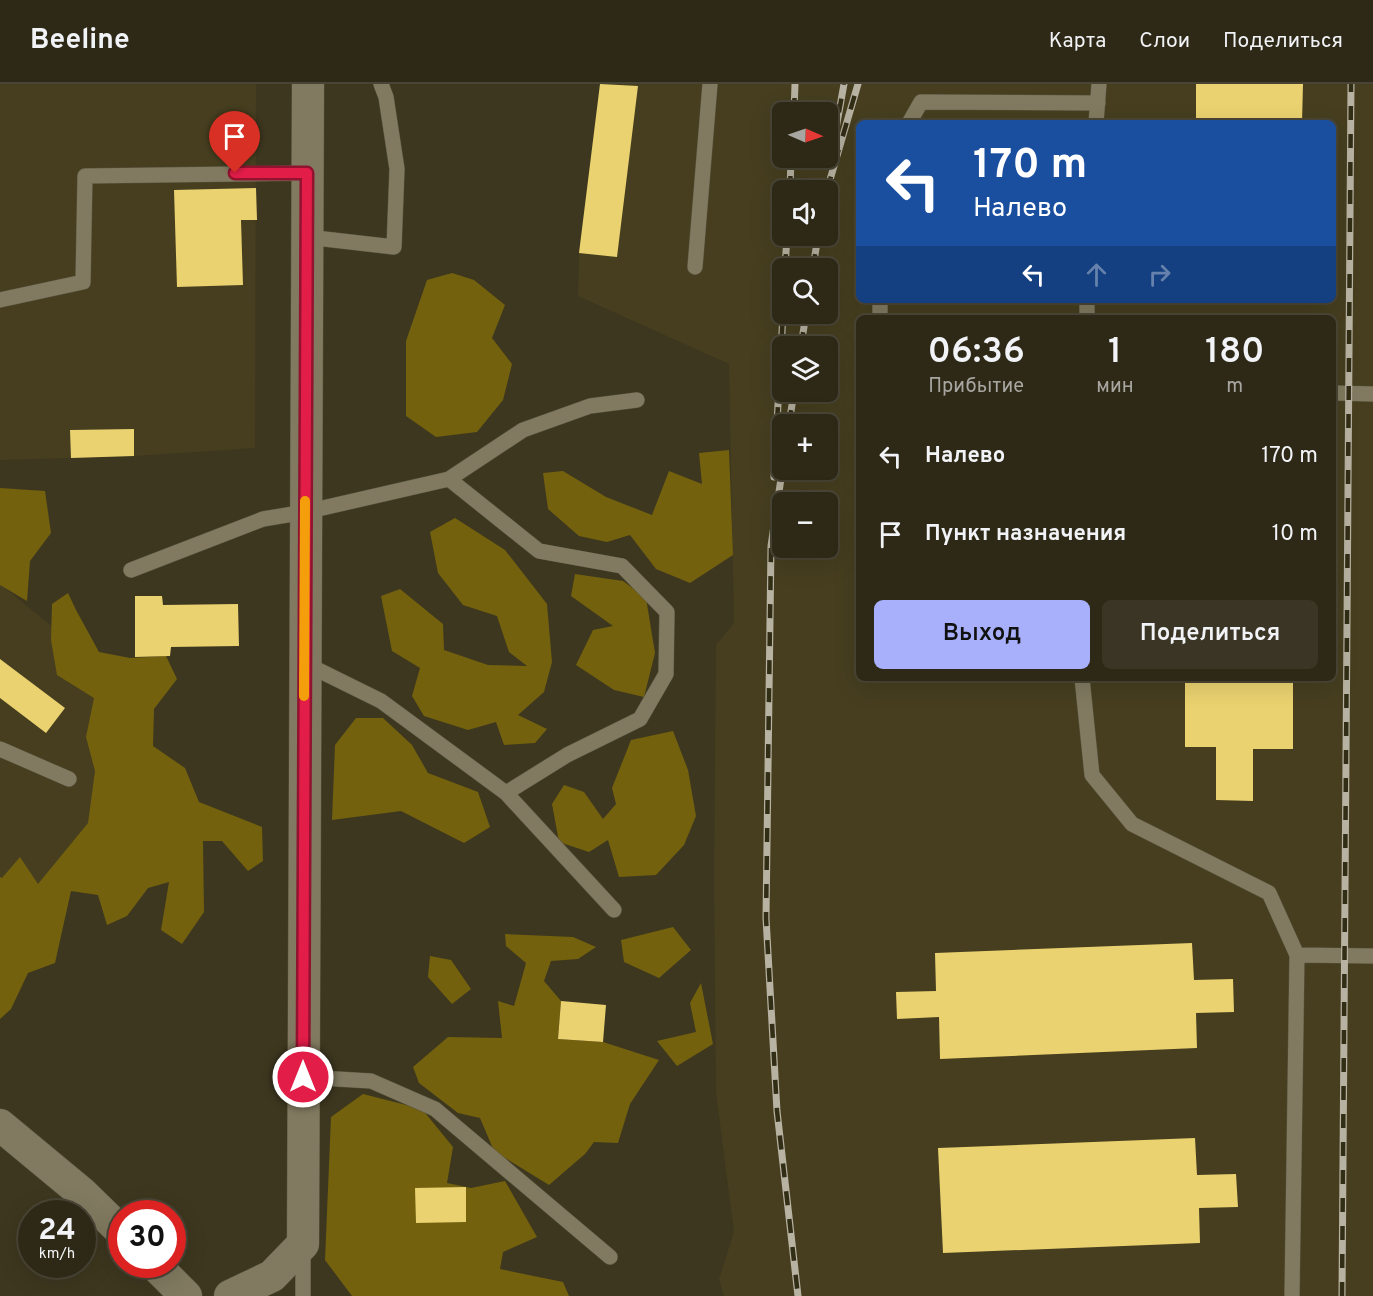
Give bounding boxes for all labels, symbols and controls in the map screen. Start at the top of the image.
text: Beeline [30,23,130,59]
text: Карта [1049,28,1106,55]
text: Слои [1139,28,1190,55]
text: Поделиться [1223,28,1343,55]
north arrow [772,102,838,168]
map controls [772,102,838,558]
pin [209,111,260,173]
icon: arrive [218,120,251,153]
text: 170 m [973,140,1087,193]
icon: left [874,144,952,222]
button: sound [772,180,838,246]
text: Налево [973,192,1067,226]
button: search [772,258,838,324]
icon: left [1017,258,1050,291]
icon: ahead [1080,258,1113,291]
icon: right [1143,258,1176,291]
text: 06:36 [927,330,1025,376]
text: 1 [1108,330,1122,376]
text: 180 [1205,330,1265,376]
button: layers [772,336,838,402]
text: Прибытие [928,374,1024,400]
text: мин [1096,374,1134,400]
text: m [1226,374,1243,400]
button: + [772,414,838,480]
icon: left [874,440,907,473]
text: Налево [925,443,1005,470]
text: 170 m [1261,443,1318,470]
button: − [772,492,838,558]
icon: arrive [874,518,907,551]
text: Пункт назначения [925,521,1126,548]
text: 10 m [1272,521,1318,548]
button: Выход [874,600,1090,669]
button: Поделиться [1102,600,1318,669]
position arrow [271,1045,335,1109]
speed limit sign: 30 [108,1200,186,1278]
text: 24 [38,1213,76,1250]
text: km/h [39,1245,75,1264]

